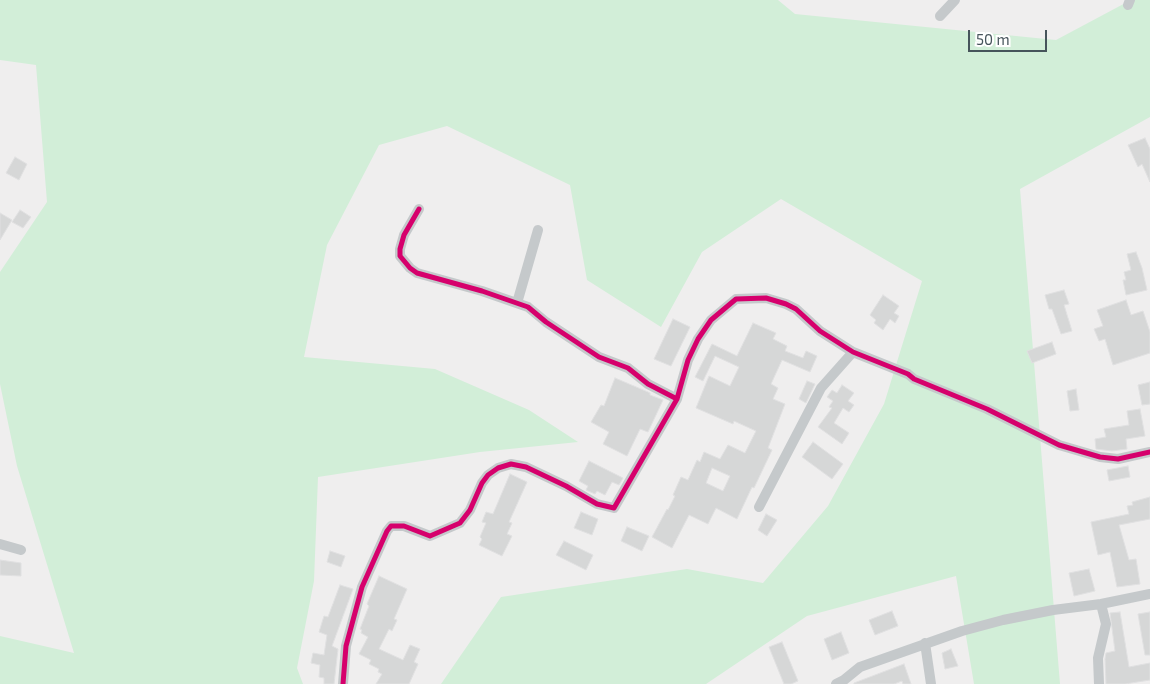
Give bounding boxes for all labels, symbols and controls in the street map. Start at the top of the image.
scale bar [970,20,1049,52]
text: 50 m [976,30,1010,48]

